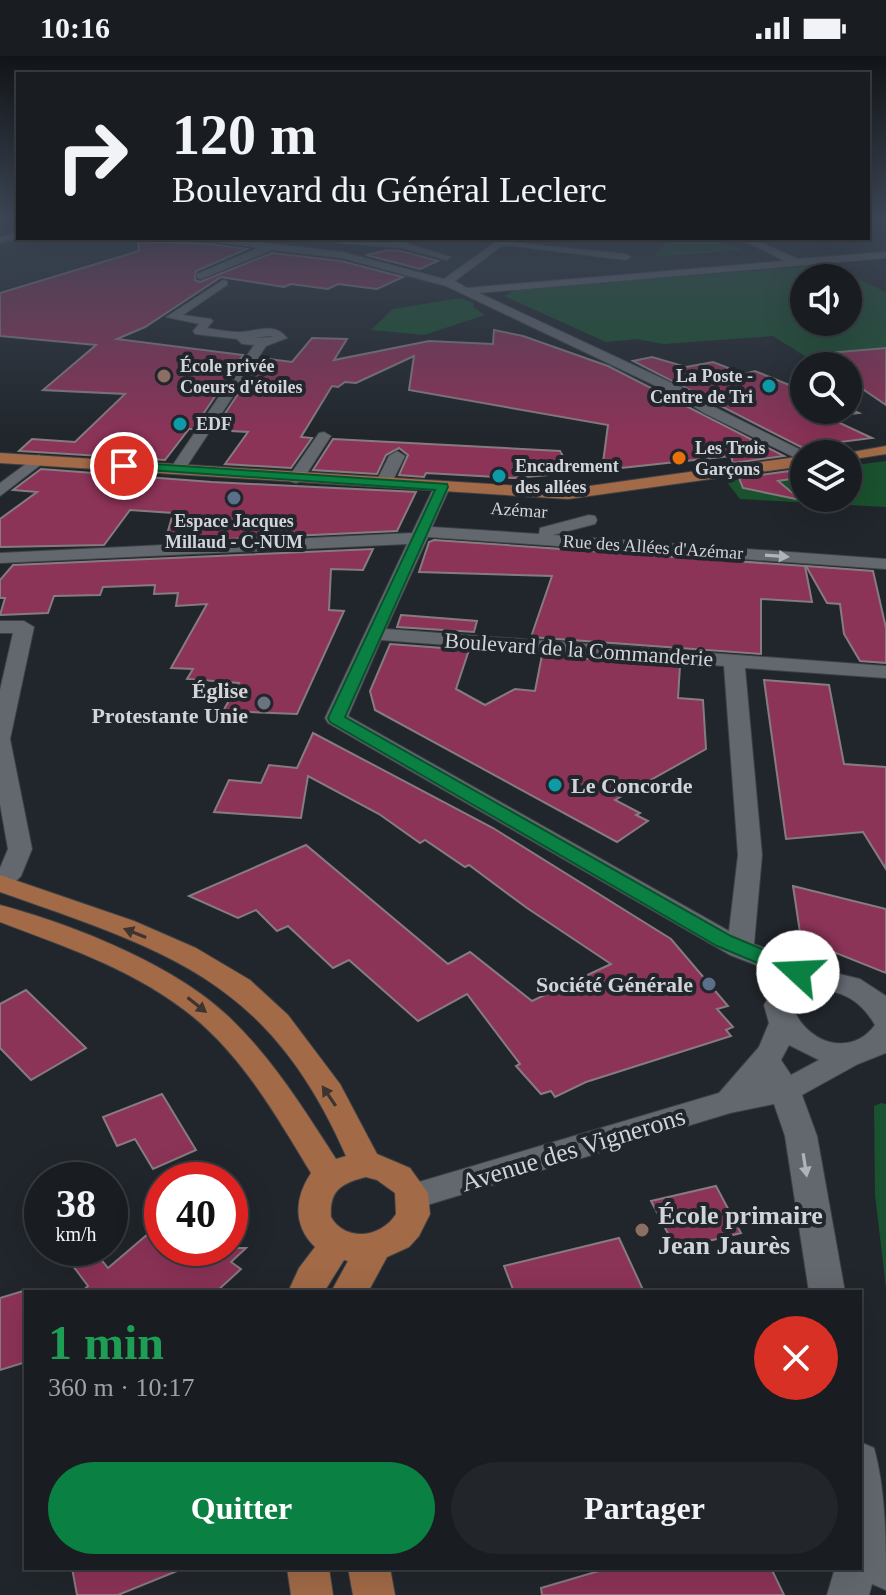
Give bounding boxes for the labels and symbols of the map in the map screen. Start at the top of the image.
place label: École privée Coeurs d'étoiles [180,355,302,397]
place label: La Poste - Centre de Tri [650,366,753,407]
marker: École privée Coeurs d'étoiles [155,367,173,385]
marker: La Poste - Centre de Tri [760,377,778,395]
place label: EDF [196,414,232,434]
marker: EDF [171,415,189,433]
pin [90,432,158,500]
place label: Les Trois Garçons [695,438,766,479]
marker: Les Trois Garçons [670,449,688,467]
place label: Encadrement des allées [515,456,619,497]
marker: Encadrement des allées [490,467,508,485]
marker: Espace Jacques Millaud - C-NUM [225,489,243,507]
street label: Azémar [490,498,548,522]
place label: Espace Jacques Millaud - C-NUM [165,511,303,552]
street label: Rue des Allées d'Azémar [562,531,744,563]
one-way arrow [765,550,790,563]
street label: Boulevard de la Commanderie [444,628,714,671]
place label: Église Protestante Unie [91,678,248,728]
marker: Église Protestante Unie [255,694,273,712]
place label: Le Concorde [571,773,693,798]
marker: Le Concorde [546,776,564,794]
one-way arrow [123,926,147,939]
position arrow [756,930,840,1014]
place label: Société Générale [536,972,693,997]
marker: Société Générale [700,975,718,993]
one-way arrow [187,997,207,1013]
one-way arrow [322,1085,337,1106]
street label: Avenue des Vignerons [458,1102,689,1197]
one-way arrow [800,1153,812,1178]
speed limit sign: 40 [144,1162,248,1266]
place label: École primaire Jean Jaurès [658,1201,823,1260]
marker: École primaire Jean Jaurès [633,1221,651,1239]

